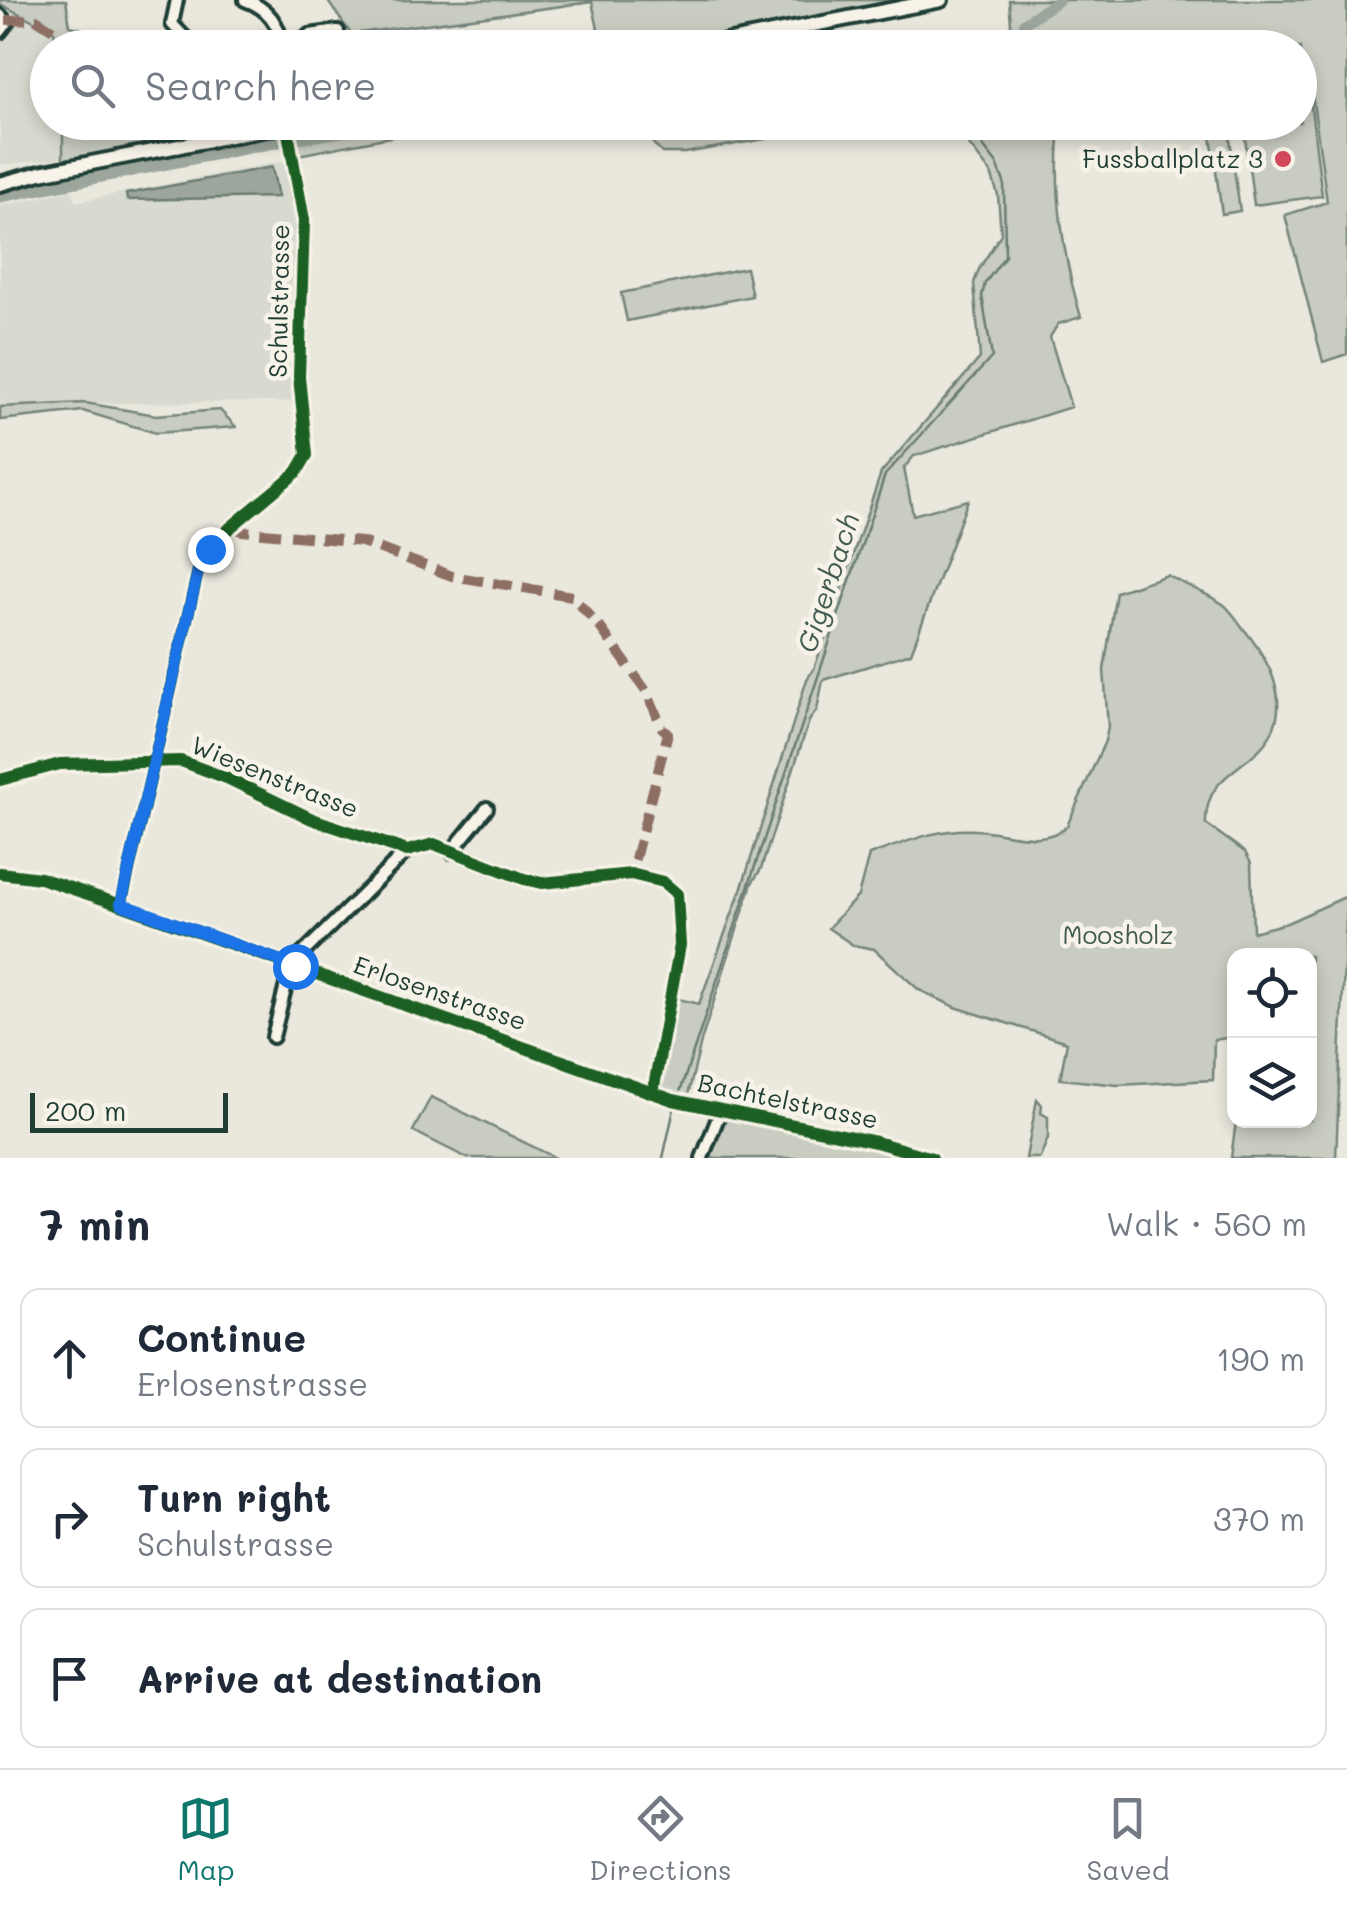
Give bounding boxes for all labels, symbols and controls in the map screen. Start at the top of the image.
search box [30,30,1317,140]
icon: search [65,58,120,113]
text: Search here [145,60,376,110]
place label: Fussballplatz 3 [1082,142,1263,174]
marker: Fussballplatz 3 [1272,148,1294,170]
street label: Schulstrasse [261,224,295,378]
water label: Gigerbach [788,508,866,657]
route end [188,527,234,573]
street label: Wiesenstrasse [187,728,364,824]
park label: Moosholz [1063,918,1173,950]
route start [273,944,319,990]
street label: Erlosenstrasse [350,948,531,1037]
map controls [1227,948,1317,1128]
button: locate [1227,948,1317,1038]
button: layers [1227,1038,1317,1128]
street label: Bachtelstrasse [695,1065,881,1135]
scale bar [30,1088,228,1132]
text: 200 m [45,1092,126,1128]
text: 7 min [40,1196,150,1251]
text: Walk · 560 m [1106,1202,1307,1244]
text: Continue [137,1312,306,1362]
icon: ahead [42,1331,97,1386]
text: 190 m [1216,1337,1305,1379]
text: Erlosenstrasse [137,1362,368,1404]
text: Turn right [137,1472,331,1522]
icon: right [42,1491,97,1546]
text: 370 m [1213,1497,1305,1539]
text: Schulstrasse [137,1522,334,1564]
icon: arrive [42,1651,97,1706]
text: Arrive at destination [137,1653,542,1703]
tab: Map [177,1791,234,1887]
tab: Directions [589,1791,732,1887]
tab: Saved [1086,1791,1170,1887]

